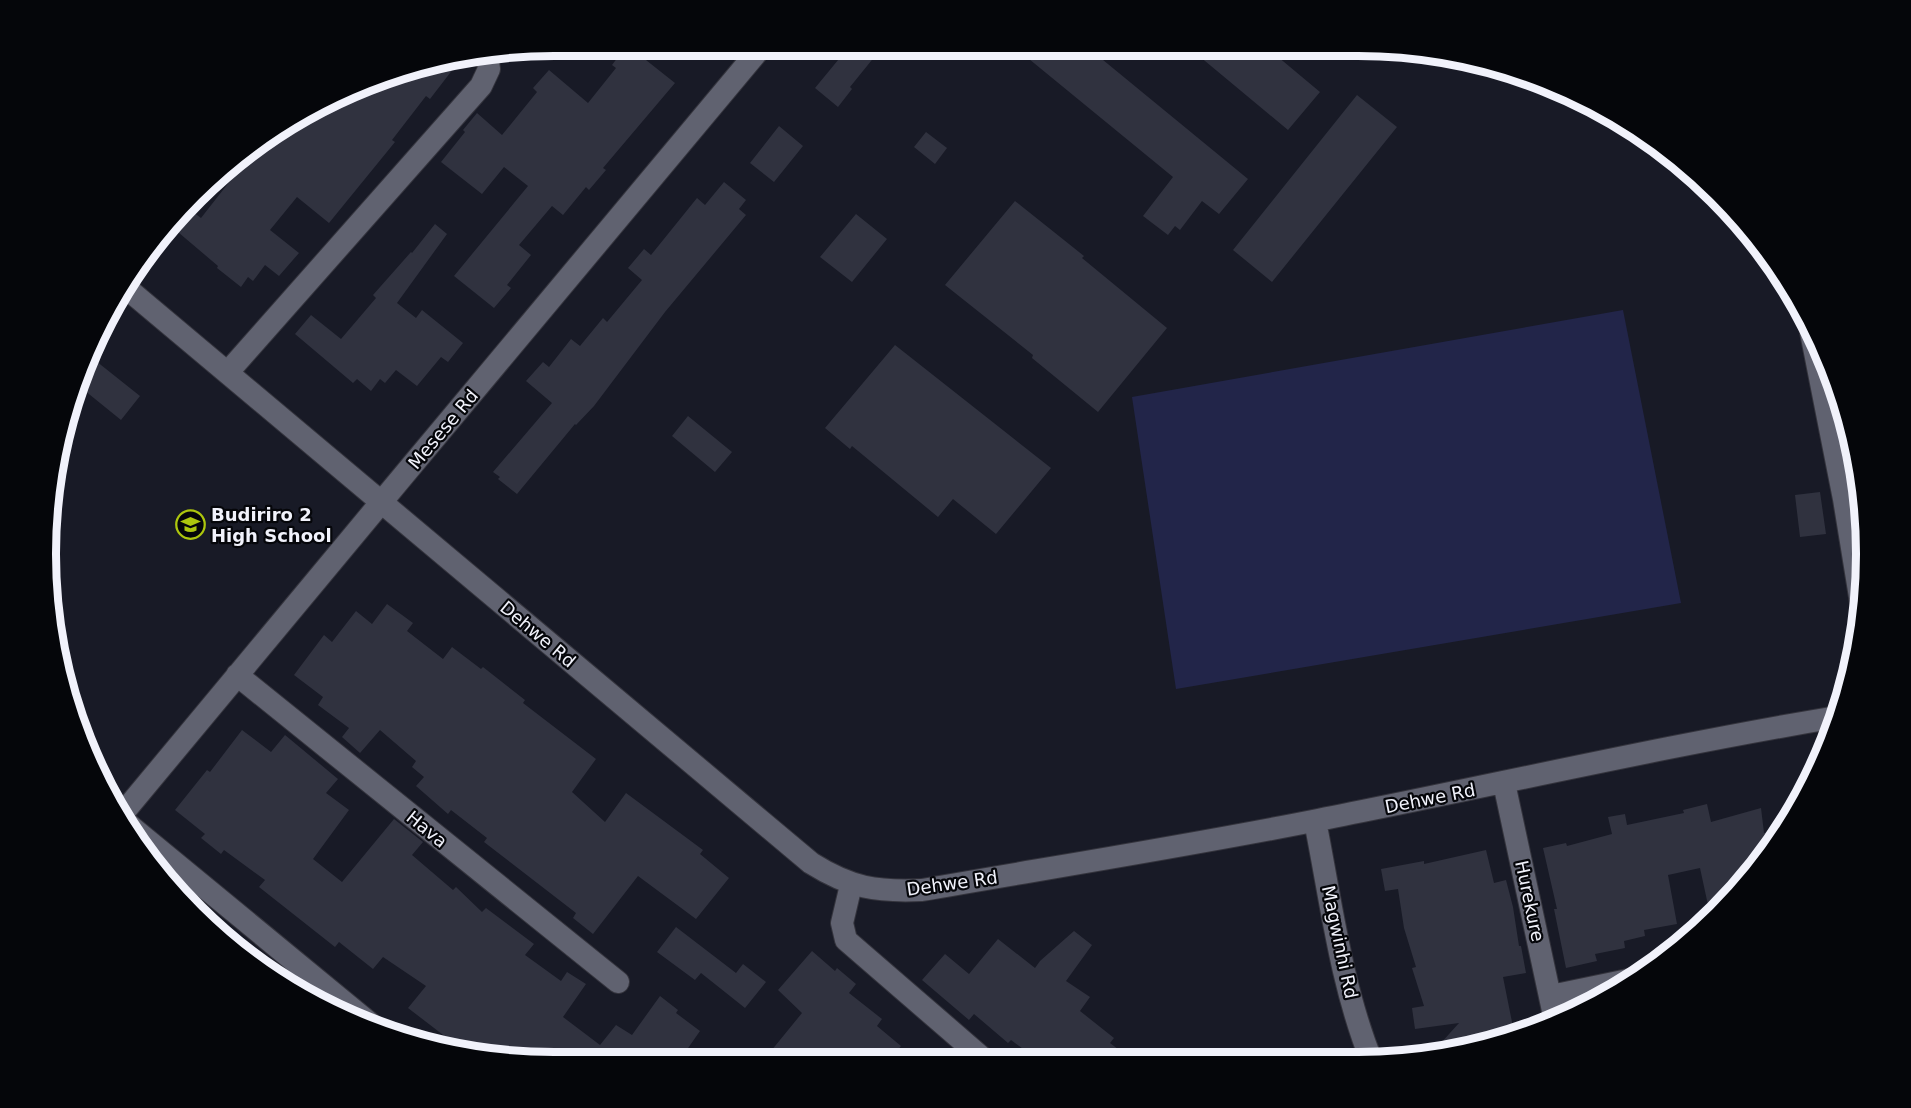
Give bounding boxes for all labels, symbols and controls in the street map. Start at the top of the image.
street label: Mesese Rd [404,385,482,473]
place label: Budiriro 2 High School [211,504,332,546]
school or university icon: Budiriro 2 High School [174,508,206,540]
street label: Dehwe Rd [496,596,580,672]
street label: Dehwe Rd [1383,779,1477,817]
street label: Hava [402,806,452,852]
street label: Hurekure [1511,859,1549,943]
street label: Dehwe Rd [905,866,999,900]
street label: Magwinhi Rd [1318,883,1362,1001]

